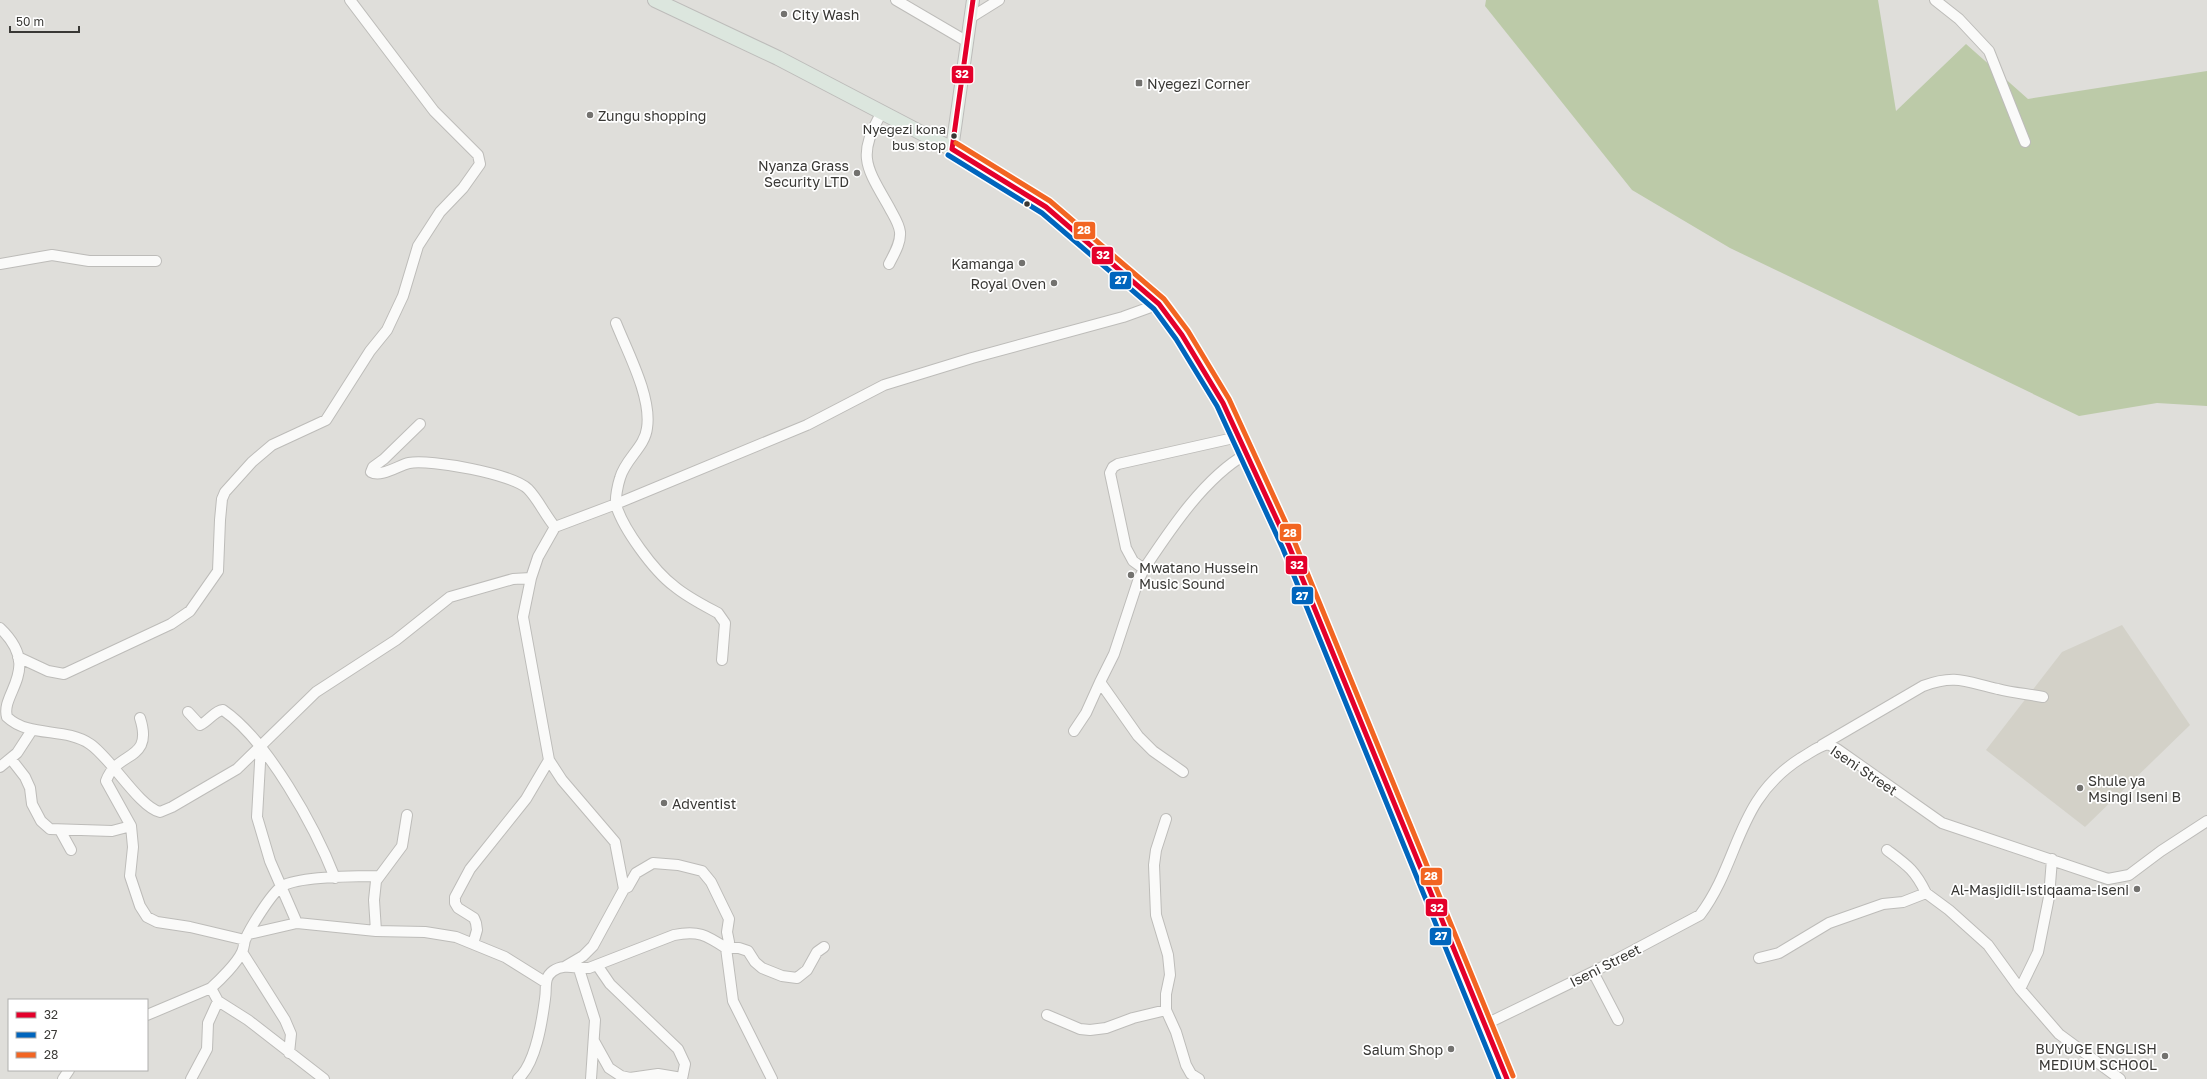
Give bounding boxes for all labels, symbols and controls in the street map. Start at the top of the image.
place label: City Wash [792,6,859,23]
scale bar [10,8,79,34]
marker: City Wash [779,9,789,19]
text: 50 m [16,14,44,29]
line badge: 32 [951,65,974,84]
text: 32 [955,67,969,80]
place label: Nyegezi Corner [1147,75,1251,92]
marker: Nyegezi Corner [1134,78,1144,88]
place label: Zungu shopping [598,107,706,124]
marker: Zungu shopping [585,110,595,120]
place label: Nyegezi kona bus stop [862,121,946,153]
marker: Nyegezi kona bus stop [949,131,959,141]
place label: Nyanza Grass Security LTD [758,157,849,190]
marker: Nyanza Grass Security LTD [852,168,862,178]
unlabelled marker [1022,199,1032,209]
line badge: 28 [1073,221,1096,240]
text: 28 [1077,223,1091,236]
line badge: 32 [1091,246,1114,265]
text: 32 [1096,248,1110,261]
place label: Kamanga [951,255,1014,272]
marker: Kamanga [1017,258,1027,268]
line badge: 27 [1109,271,1132,290]
text: 27 [1115,273,1127,286]
place label: Royal Oven [971,275,1046,292]
marker: Royal Oven [1049,278,1059,288]
line badge: 28 [1279,523,1302,542]
text: 28 [1283,526,1297,539]
line badge: 32 [1285,555,1308,575]
text: 32 [1290,558,1304,571]
place label: Mwatano Hussein Music Sound [1139,559,1258,592]
marker: Mwatano Hussein Music Sound [1126,570,1136,580]
line badge: 27 [1291,586,1314,605]
text: 27 [1296,589,1308,602]
street label: Iseni Street [1827,741,1901,799]
place label: Shule ya Msingi Iseni B [2088,772,2181,805]
marker: Shule ya Msingi Iseni B [2075,783,2085,793]
place label: Adventist [672,795,736,812]
marker: Adventist [659,798,669,808]
line badge: 28 [1420,867,1443,886]
text: 28 [1424,869,1438,882]
place label: Al-Masjidil-Istiqaama-Iseni [1951,881,2129,898]
marker: Al-Masjidil-Istiqaama-Iseni [2132,884,2142,894]
line badge: 32 [1425,898,1448,917]
text: 32 [1430,901,1444,914]
line badge: 27 [1429,927,1452,946]
text: 27 [1435,929,1447,942]
street label: Iseni Street [1567,940,1643,990]
legend [8,999,148,1071]
text: 32 [44,1007,58,1022]
text: 27 [44,1027,57,1042]
place label: BUYUGE ENGLISH MEDIUM SCHOOL [2035,1040,2157,1073]
place label: Salum Shop [1363,1041,1443,1058]
marker: Salum Shop [1446,1044,1456,1054]
text: 28 [44,1047,58,1062]
marker: BUYUGE ENGLISH MEDIUM SCHOOL [2160,1051,2170,1061]

